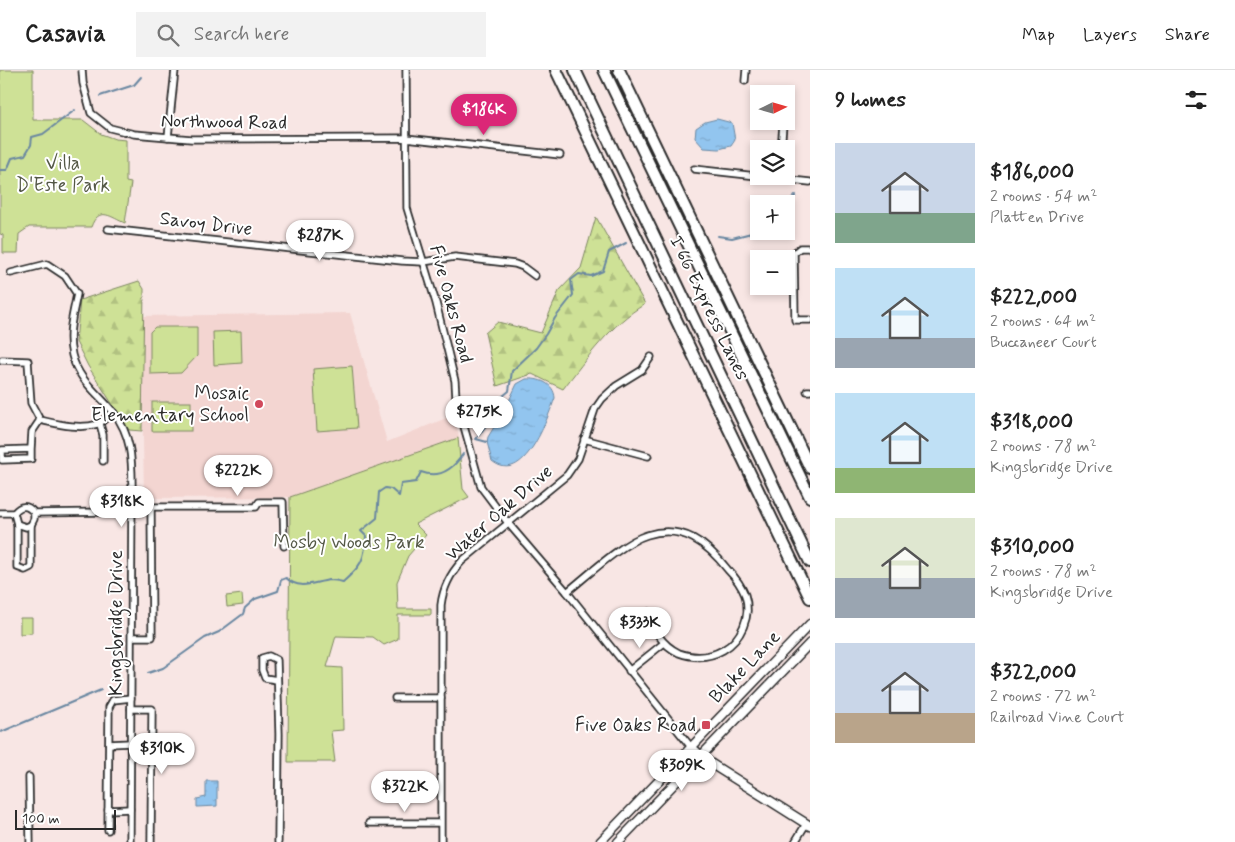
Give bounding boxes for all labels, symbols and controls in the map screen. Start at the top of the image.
search box [136,12,486,57]
text: Casavia [25,19,106,50]
icon: search [154,21,182,49]
text: Search here [194,22,289,47]
text: Map [1022,23,1055,47]
text: Layers [1083,23,1137,47]
text: Share [1165,23,1210,47]
north arrow [750,85,795,130]
map controls [750,85,795,295]
text: 9 homes [835,86,906,114]
icon: filters [1182,86,1210,114]
pin: $186K [449,93,519,136]
text: $186K [462,99,506,120]
street label: Northwood Road [161,108,287,136]
button: layers [750,140,795,185]
park label: Villa D'Este Park [16,151,110,198]
text: $186,000 [990,158,1074,186]
icon: home [875,163,935,223]
text: 2 rooms · 54 m² [990,186,1097,207]
button: + [750,195,795,240]
street label: Savoy Drive [158,206,254,242]
text: Platten Drive [990,207,1084,228]
pin: $287K [285,220,355,262]
text: $287K [297,225,343,246]
street label: I 66 Express Lanes [663,232,755,384]
street label: Five Oaks Road [423,242,479,366]
button: − [750,250,795,295]
text: $222,000 [990,283,1077,311]
icon: home [875,288,935,348]
text: 2 rooms · 64 m² [990,311,1096,332]
text: Buccaneer Court [990,332,1097,353]
place label: Mosaic Elementary School [91,381,249,428]
pin: $275K [444,396,514,438]
marker: Mosaic Elementary School [253,398,265,410]
text: $275K [456,401,502,422]
text: $318,000 [990,408,1073,436]
icon: home [875,413,935,473]
text: 2 rooms · 78 m² [990,436,1097,457]
pin: $222K [203,454,273,497]
text: Kingsbridge Drive [990,457,1113,478]
street label: Water Oak Drive [440,459,558,567]
text: $222K [215,460,261,481]
pin: $318K [87,486,157,528]
text: $318K [100,491,144,512]
park label: Mosby Woods Park [273,530,425,556]
text: $310,000 [990,533,1074,561]
icon: home [875,538,935,598]
street label: Kingsbridge Drive [104,550,132,696]
text: 2 rooms · 78 m² [990,561,1097,582]
text: Kingsbridge Drive [990,582,1113,603]
pin: $333K [605,606,675,649]
text: $333K [619,612,661,633]
street label: Blake Lane [704,625,786,709]
text: $322,000 [990,658,1076,686]
icon: home [875,663,935,723]
text: 2 rooms · 72 m² [990,686,1096,707]
text: Railroad Vine Court [990,707,1125,728]
place label: Five Oaks Road [575,713,696,738]
marker: Five Oaks Road [700,719,712,731]
pin: $310K [127,732,197,775]
text: $310K [140,738,184,759]
pin: $309K [647,750,717,792]
text: $309K [659,755,705,776]
pin: $322K [370,770,440,813]
text: $322K [382,776,428,797]
scale bar [15,807,116,830]
text: 100 m [22,810,60,828]

